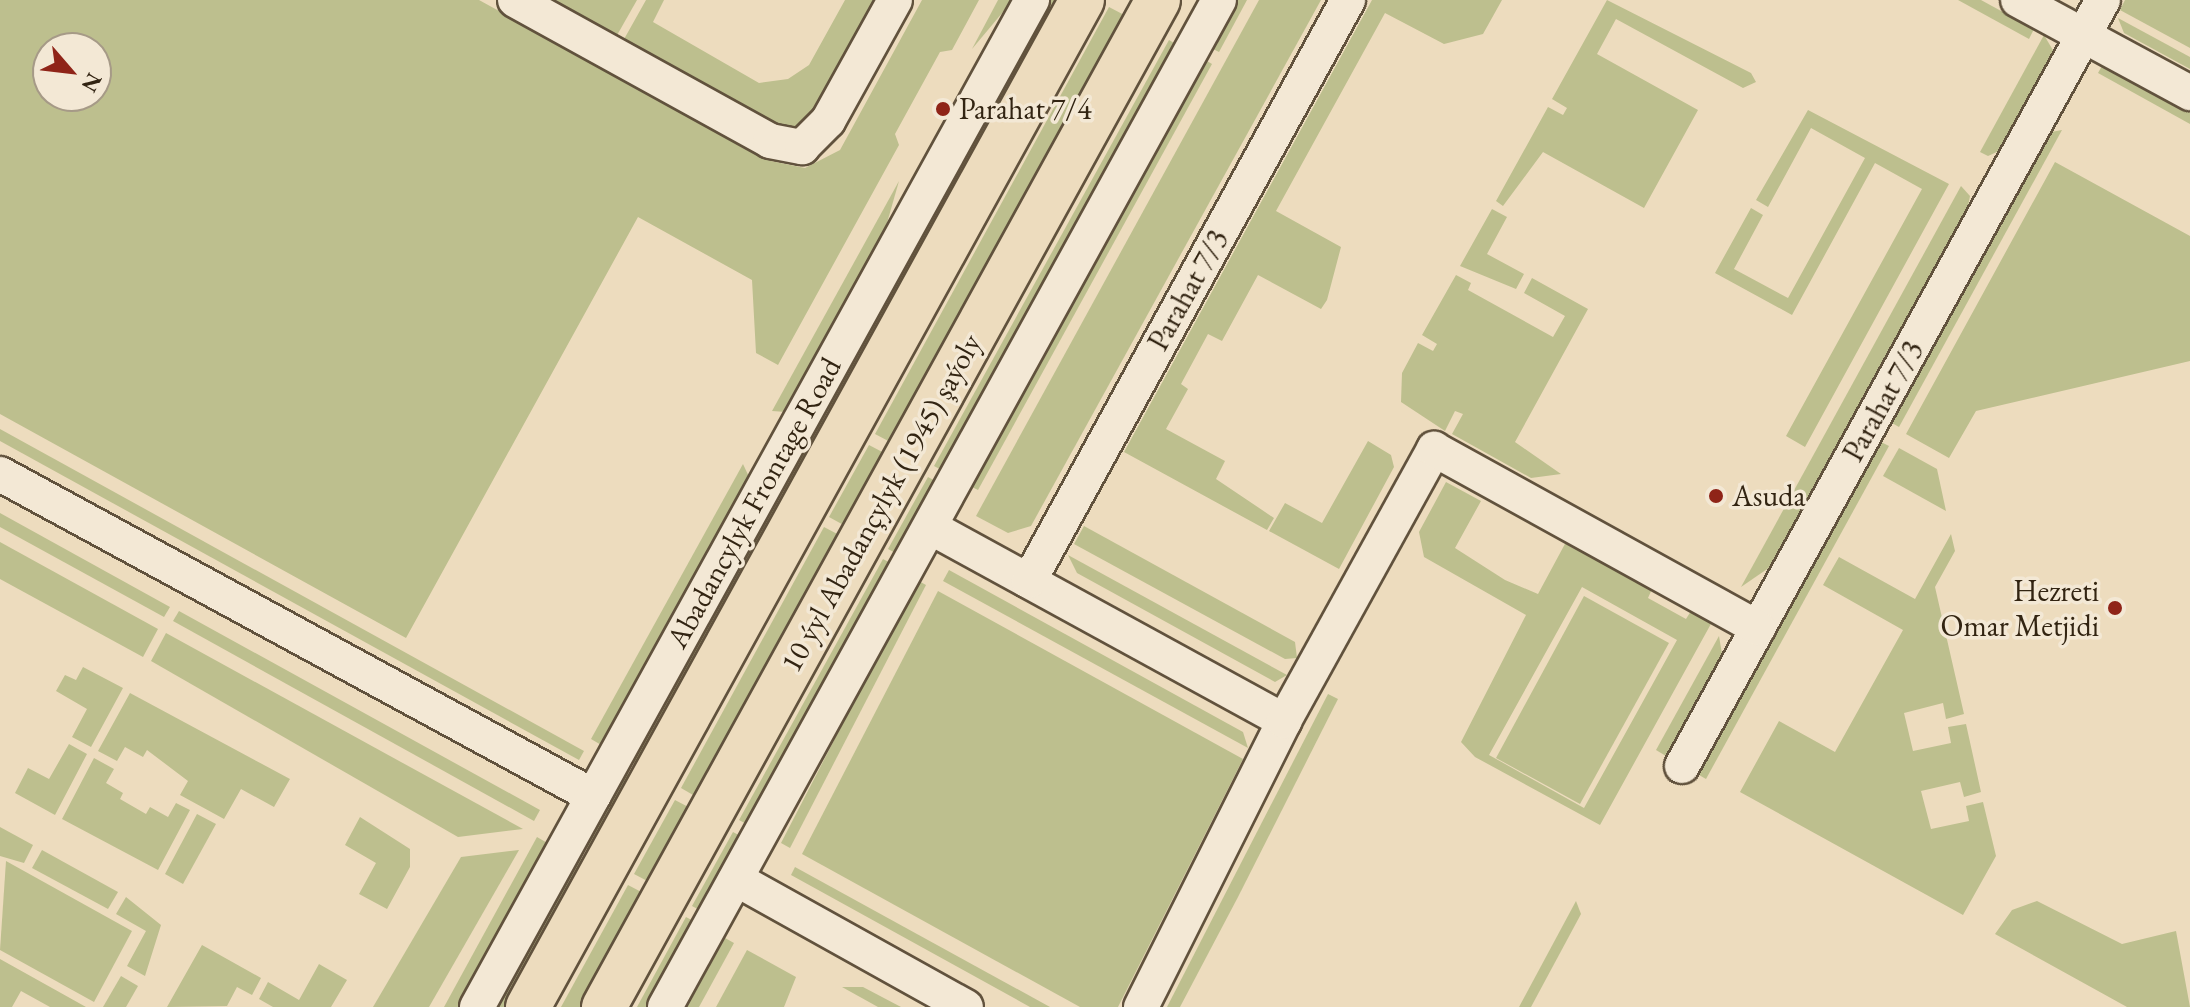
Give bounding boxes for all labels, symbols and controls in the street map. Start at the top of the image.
north arrow [32,32,112,112]
text: N [75,68,109,97]
place label: Parahat 7/4 [959,91,1092,127]
marker: Parahat 7/4 [934,100,952,118]
street label: Parahat 7/3 [1140,223,1236,357]
street label: 10 ýyl Abadançylyk (1945) şaýoly [773,328,989,678]
street label: Parahat 7/3 [1835,334,1931,468]
street label: Abadancylyk Frontage Road [659,351,849,655]
place label: Asuda [1732,478,1805,514]
marker: Asuda [1707,487,1725,505]
place label: Hezreti Omar Metjidi [1941,573,2099,644]
marker: Hezreti Omar Metjidi [2106,599,2124,617]

